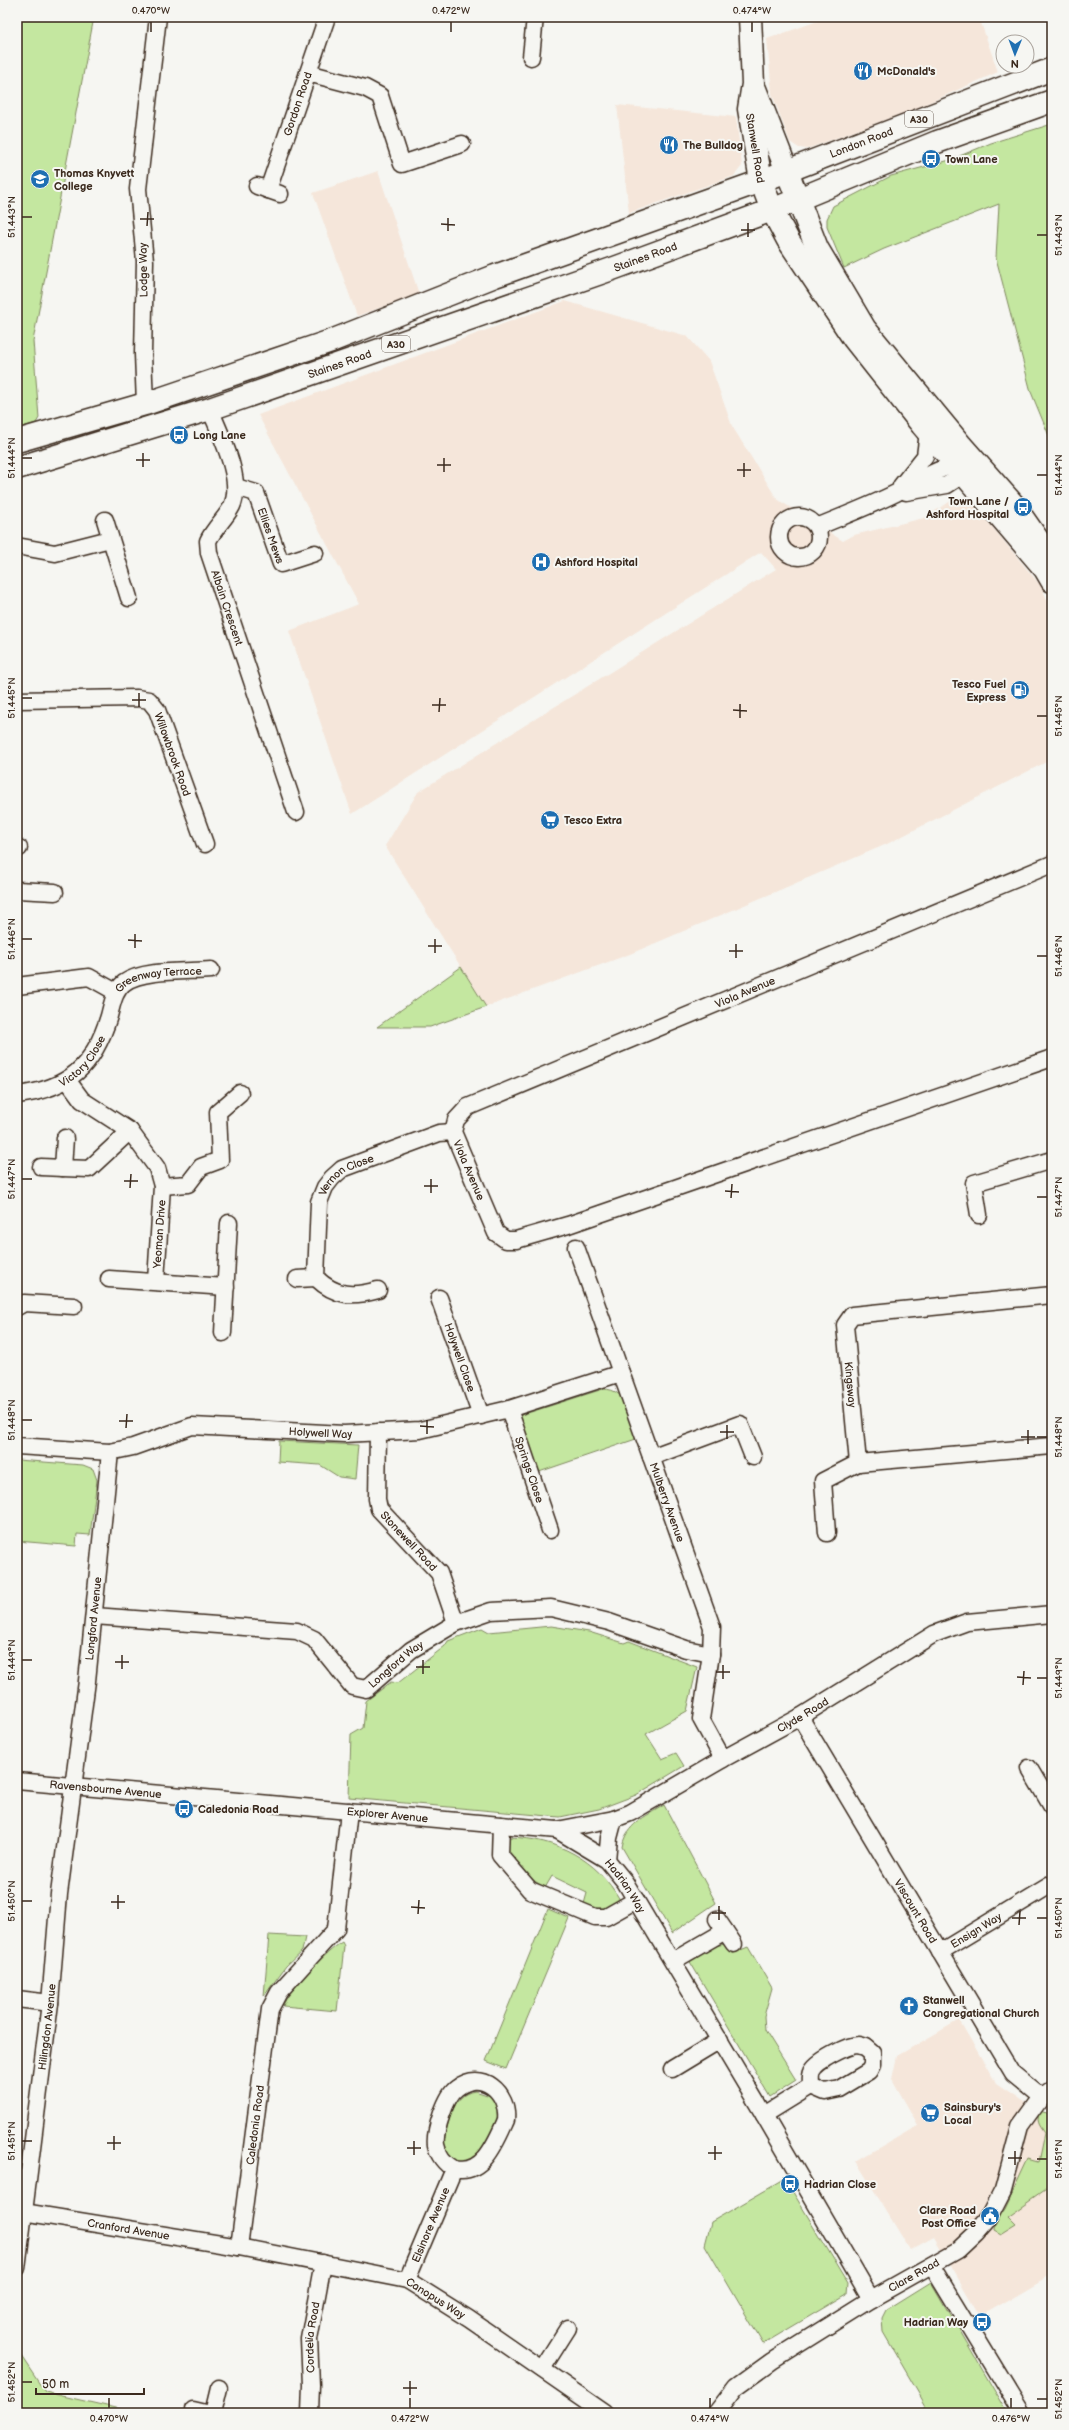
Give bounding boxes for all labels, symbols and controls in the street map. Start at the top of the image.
text: 0.470°W [132,5,170,17]
text: 0.472°W [432,5,470,17]
text: 0.474°W [733,5,771,17]
north arrow [995,34,1035,74]
text: N [1011,57,1019,70]
restaurant icon: McDonald's [852,60,874,82]
place label: McDonald's [877,65,936,78]
street label: Gordon Road [281,70,315,138]
road number: A30 [905,111,933,127]
street label: Stanwell Road [743,112,767,184]
street label: London Road [828,125,895,161]
restaurant icon: The Bulldog [658,134,680,156]
place label: The Bulldog [683,139,743,152]
bus stop icon: Town Lane [920,148,942,170]
place label: Town Lane [945,153,998,166]
place label: Thomas Knyvett College [54,167,135,193]
school or university icon: Thomas Knyvett College [29,168,51,190]
text: 51.443°N [6,196,18,238]
text: 51.443°N [1053,214,1065,256]
street label: Staines Road [612,240,679,275]
street label: Lodge Way [137,243,150,297]
road number: A30 [382,336,410,352]
street label: Staines Road [306,347,373,381]
bus stop icon: Long Lane [168,424,190,446]
place label: Long Lane [193,429,246,442]
text: 51.444°N [6,437,18,479]
text: 51.444°N [1053,454,1065,496]
place label: Town Lane / Ashford Hospital [925,495,1009,521]
bus stop icon: Town Lane / Ashford Hospital [1012,496,1034,518]
street label: Ellies Mews [255,506,287,566]
hospital icon: Ashford Hospital [530,551,552,573]
place label: Ashford Hospital [554,556,638,569]
street label: Albain Crescent [208,568,246,648]
text: 51.445°N [6,677,18,719]
place label: Tesco Fuel Express [952,678,1007,704]
fuel station icon: Tesco Fuel Express [1009,679,1031,701]
text: 51.445°N [1053,695,1065,737]
street label: Willowbrook Road [151,711,193,798]
supermarket icon: Tesco Extra [539,809,561,831]
place label: Tesco Extra [564,814,622,827]
text: 51.446°N [6,918,18,960]
text: 51.446°N [1053,935,1065,977]
street label: Greenway Terrace [112,965,203,995]
street label: Viola Avenue [713,974,778,1011]
street label: Victory Close [57,1033,108,1090]
street label: Viola Avenue [450,1138,487,1203]
street label: Vernon Close [316,1152,376,1197]
text: 51.447°N [6,1159,18,1199]
text: 51.447°N [1053,1177,1065,1217]
street label: Yeoman Drive [151,1199,168,1270]
street label: Holywell Close [441,1321,478,1394]
street label: Kingsway [841,1361,859,1408]
text: 51.448°N [6,1399,18,1441]
text: 51.448°N [1053,1416,1065,1458]
street label: Holywell Way [288,1425,353,1441]
street label: Springs Close [512,1435,546,1505]
street label: Mulberry Avenue [647,1461,687,1544]
street label: Stonewell Road [377,1509,440,1574]
street label: Longford Avenue [83,1576,104,1661]
street label: Longford Way [366,1638,426,1691]
text: 51.449°N [6,1639,18,1681]
text: 51.449°N [1053,1657,1065,1699]
street label: Clyde Road [775,1695,831,1735]
street label: Ravensbourne Avenue [49,1778,163,1801]
bus stop icon: Caledonia Road [173,1798,195,1820]
place label: Caledonia Road [198,1803,279,1816]
street label: Explorer Avenue [346,1805,429,1825]
street label: Hadrian Way [602,1856,648,1915]
street label: Viscount Road [891,1877,939,1946]
text: 51.450°N [6,1880,18,1922]
text: 51.450°N [1053,1897,1065,1939]
street label: Ensign Way [948,1910,1004,1951]
street label: Hilingdon Avenue [36,1983,59,2071]
place label: Stanwell Congregational Church [923,1994,1039,2020]
church icon: Stanwell Congregational Church [898,1995,920,2017]
street label: Caledonia Road [244,2084,267,2166]
place label: Sainsbury's Local [944,2101,1002,2127]
supermarket icon: Sainsbury's Local [919,2102,941,2124]
text: 51.451°N [6,2121,18,2161]
text: 51.451°N [1053,2139,1065,2179]
bus stop icon: Hadrian Close [779,2173,801,2195]
place label: Hadrian Close [804,2178,876,2191]
street label: Elsinore Avenue [409,2185,453,2265]
place label: Clare Road Post Office [919,2204,976,2230]
public building icon: Clare Road Post Office [979,2205,1001,2227]
street label: Cranford Avenue [86,2216,171,2243]
street label: Clare Road [886,2256,942,2295]
street label: Canopus Way [403,2275,467,2322]
street label: Cordelia Road [303,2301,323,2373]
bus stop icon: Hadrian Way [971,2311,993,2333]
place label: Hadrian Way [904,2316,968,2329]
text: 51.452°N [6,2361,18,2403]
scale bar [36,2370,144,2396]
text: 50 m [42,2377,69,2392]
text: 51.452°N [1053,2378,1065,2420]
text: 0.470°W [90,2413,128,2425]
text: 0.472°W [391,2413,429,2425]
text: 0.474°W [691,2413,729,2425]
text: 0.476°W [992,2413,1030,2425]

